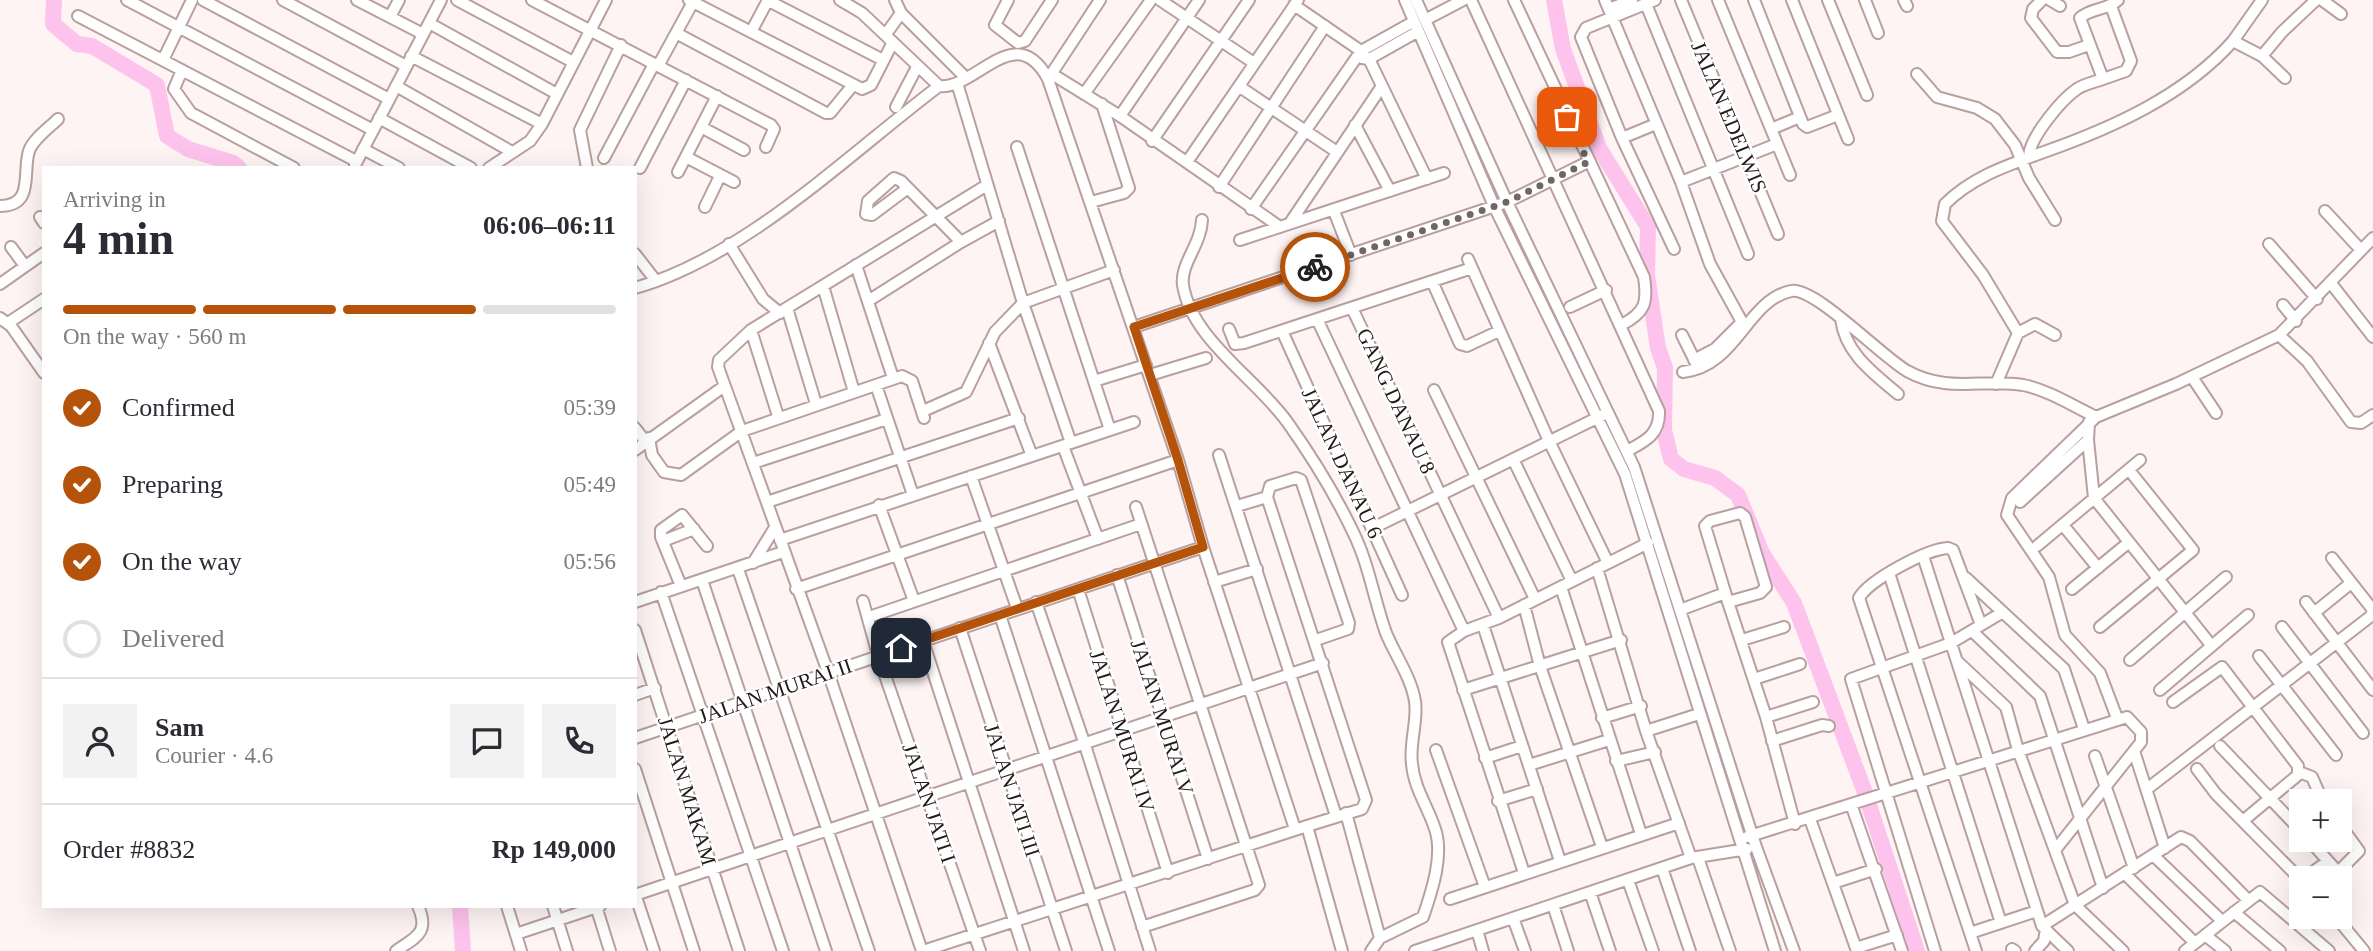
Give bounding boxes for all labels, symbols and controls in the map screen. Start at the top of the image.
street label: JALAN EDELWIS [1686,38,1772,196]
pin [1537,87,1597,147]
icon: bag [1548,98,1586,136]
text: Arriving in [63,187,166,212]
text: 06:06–06:11 [483,211,616,240]
text: 4 min [63,213,174,264]
courier [1280,232,1350,302]
icon: bike [1296,248,1334,286]
text: On the way · 560 m [63,324,246,349]
street label: GANG DANAU 8 [1352,325,1440,477]
street label: JALAN DANAU 6 [1297,384,1387,542]
icon: check [63,389,101,427]
text: Confirmed [122,393,235,422]
text: 05:39 [564,395,616,420]
icon: check [63,466,101,504]
text: Preparing [122,470,223,499]
text: 05:49 [564,472,616,497]
icon: check [63,543,101,581]
text: On the way [122,547,242,576]
text: 05:56 [564,549,616,574]
pin [871,618,931,678]
text: Delivered [122,624,225,653]
icon: home [882,629,920,667]
street label: JALAN MURAI V [1126,636,1198,798]
street label: JALAN MURAI IV [1084,647,1160,815]
street label: JALAN MURAI II [695,653,855,729]
button: person [63,704,137,778]
button: chat [450,704,524,778]
button: phone [542,704,616,778]
text: Sam [155,713,204,742]
street label: JALAN MAKAM [653,714,721,869]
street label: JALAN JATI III [979,720,1045,860]
street label: JALAN JATI I [897,740,961,866]
text: Courier · 4.6 [155,743,273,768]
map controls [2289,789,2352,929]
button: + [2289,789,2352,852]
text: Order #8832 [63,835,195,864]
text: Rp 149,000 [492,835,616,864]
button: − [2289,866,2352,929]

